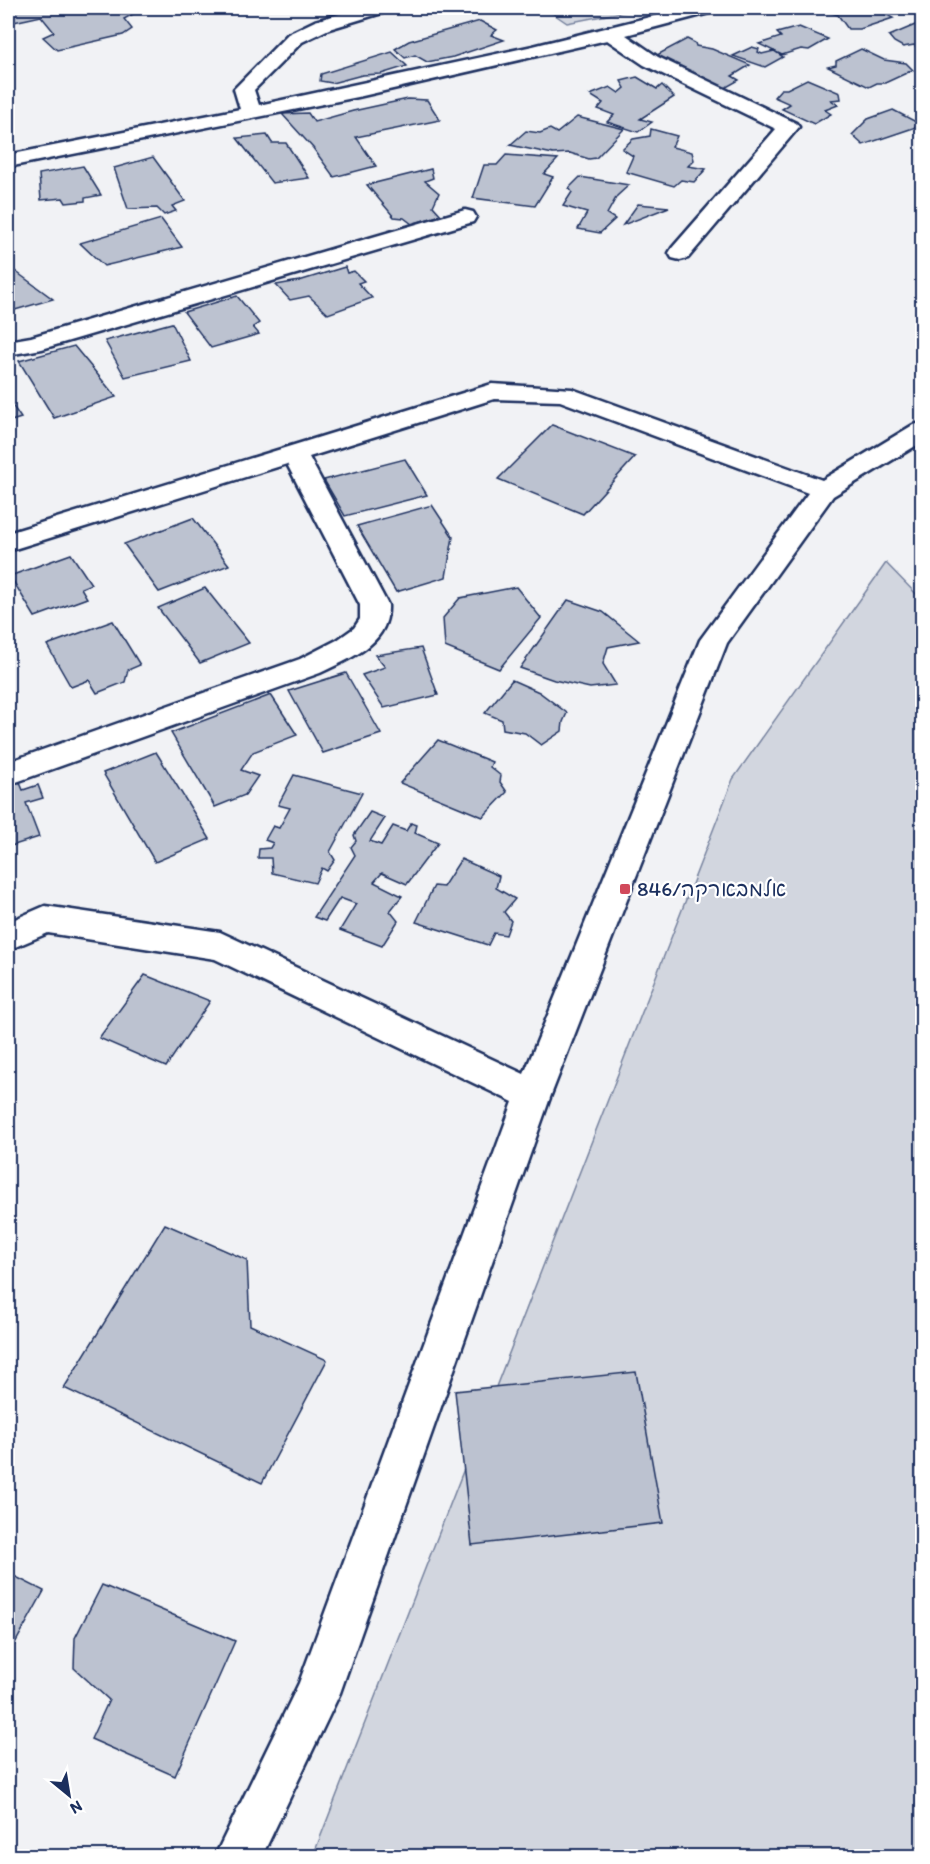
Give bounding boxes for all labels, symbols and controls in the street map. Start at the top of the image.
place label: אלמבארקה/846 [637,876,786,902]
marker: אלמבארקה/846 [618,882,632,896]
north arrow [39,1765,99,1825]
text: N [67,1797,86,1818]

